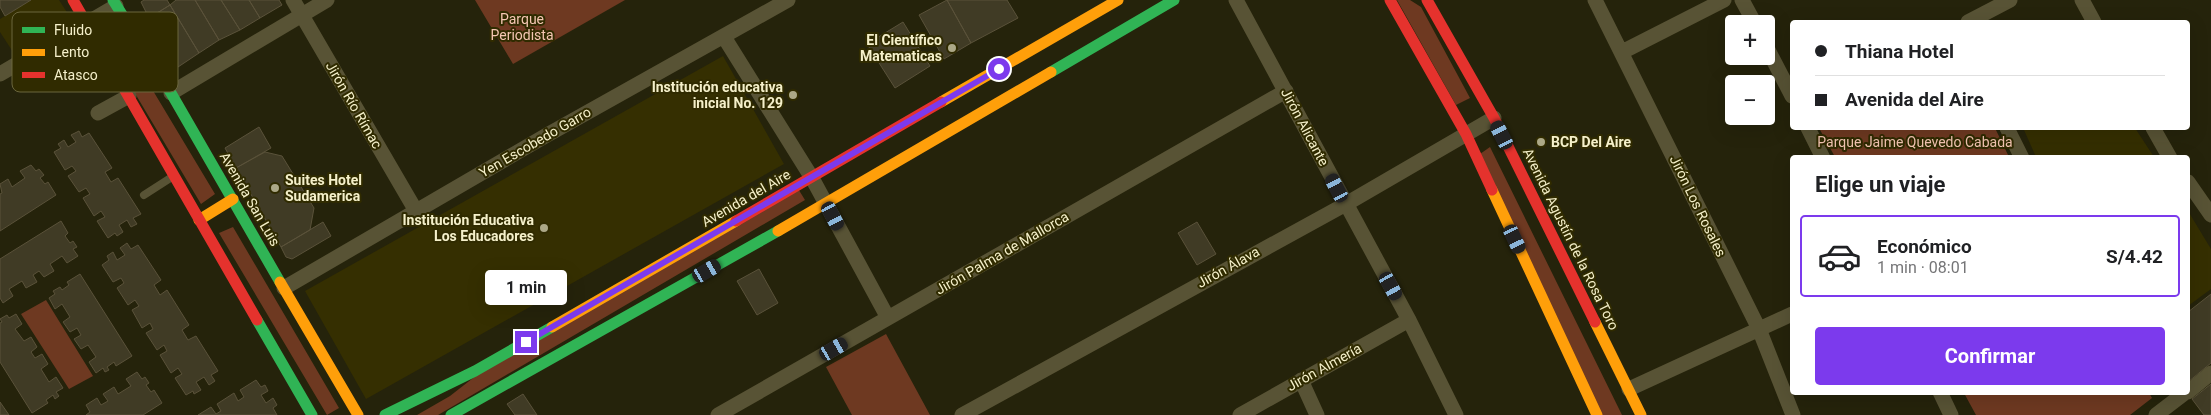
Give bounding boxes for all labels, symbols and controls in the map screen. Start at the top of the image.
park label: Parque Periodista [490,11,554,43]
legend [12,12,178,92]
map controls [1725,15,1775,125]
button: + [1725,15,1775,65]
text: Fluido [54,22,92,38]
place label: El Científico Matematicas [860,32,942,64]
text: Thiana Hotel [1845,40,1954,63]
marker: El Científico Matematicas [946,42,958,54]
text: Lento [54,44,89,60]
route start [988,58,1010,80]
street label: Jirón Río Rímac [323,59,385,151]
text: Atasco [54,67,98,83]
button: − [1725,75,1775,125]
place label: Institución educativa inicial No. 129 [652,79,784,111]
street label: Jirón Alicante [1278,85,1332,169]
text: Avenida del Aire [1845,88,1984,111]
marker: Institución educativa inicial No. 129 [787,89,799,101]
street label: Yen Escobedo Garro [476,104,594,180]
car [1488,118,1515,152]
place label: BCP Del Aire [1551,134,1632,150]
park label: Parque Jaime Quevedo Cabada [1817,134,2013,150]
marker: BCP Del Aire [1535,136,1547,148]
street label: Avenida Agustín de la Rosa Toro [1520,145,1622,333]
street label: Avenida San Luis [217,149,283,249]
street label: Jirón Los Rosales [1667,153,1729,259]
street label: Avenida del Aire [699,166,793,230]
car [1323,171,1350,205]
place label: Suites Hotel Sudamerica [285,172,362,204]
text: Elige un viaje [1815,172,1945,197]
marker: Suites Hotel Sudamerica [269,182,281,194]
car [819,199,846,233]
street label: Jirón Palma de Mallorca [933,208,1071,298]
place label: Institución Educativa Los Educadores [402,212,535,244]
marker: Institución Educativa Los Educadores [538,222,550,234]
car [1501,222,1528,256]
icon: car [1817,234,1862,279]
text: Económico [1877,235,1972,258]
street label: Jirón Álava [1193,242,1262,291]
text: S/4.42 [2106,245,2163,268]
car [690,257,723,285]
text: 1 min · 08:01 [1877,258,1969,277]
car [1377,269,1404,303]
callout: 1 min [485,270,567,304]
text: 1 min [506,278,546,297]
button: Confirmar [1815,327,2165,385]
route end [515,331,537,353]
car [817,335,850,363]
street label: Jirón Almería [1284,340,1364,394]

